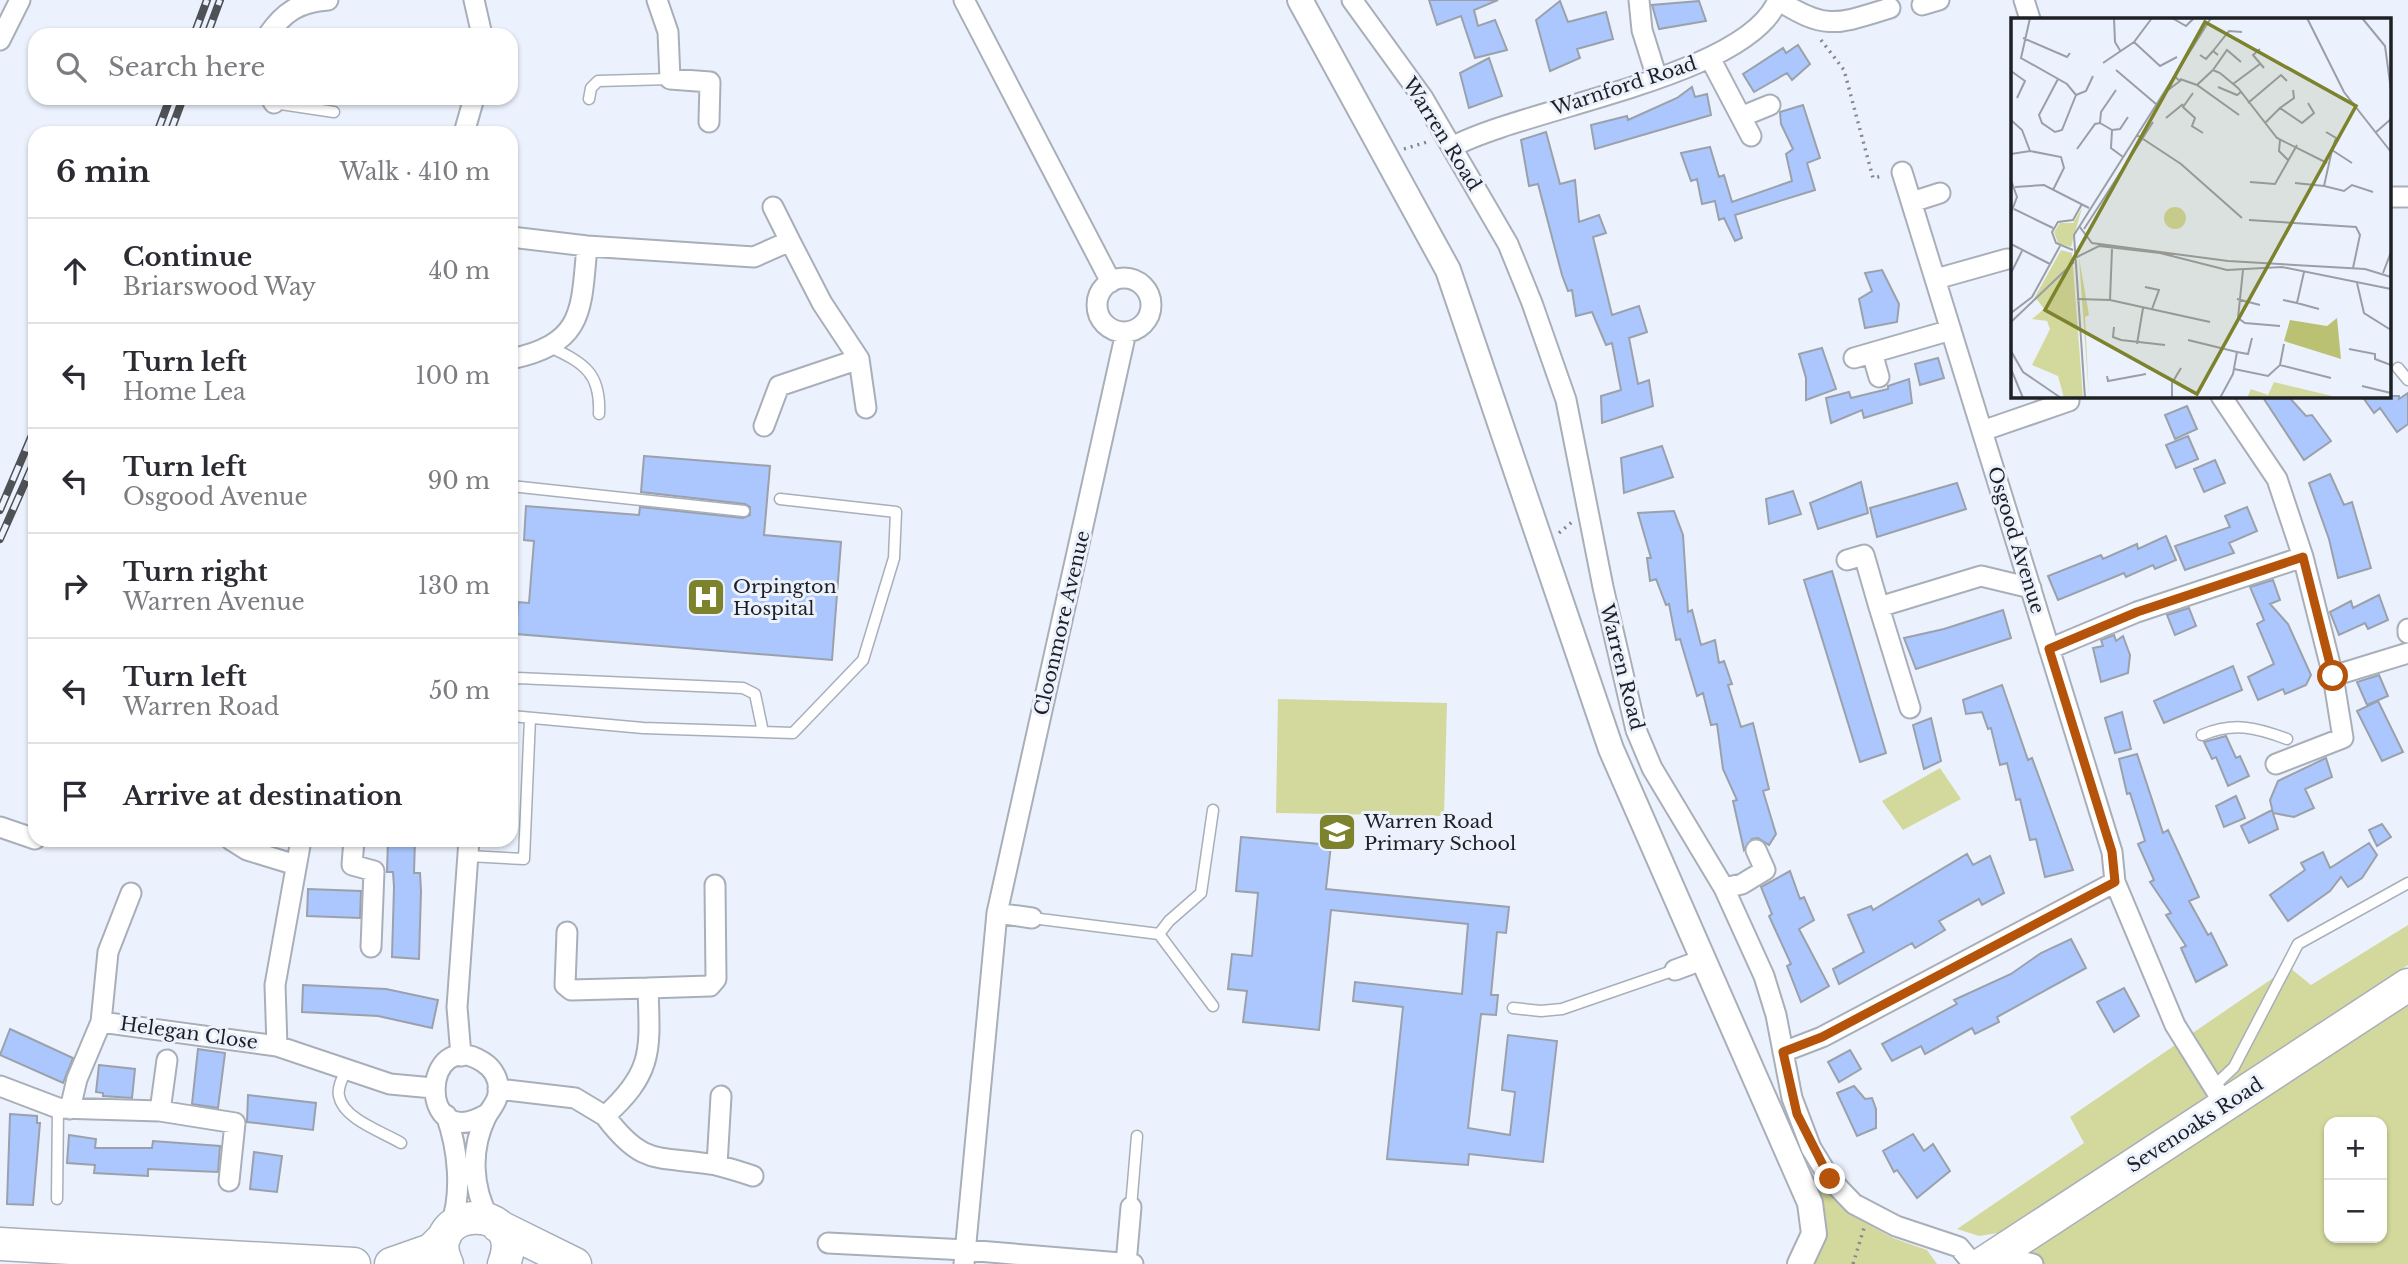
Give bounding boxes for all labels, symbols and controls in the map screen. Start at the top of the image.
inset map [2011,18,2390,397]
search box [28,28,518,105]
icon: search [52,48,90,86]
text: Search here [108,51,265,83]
street label: Warnford Road [1548,52,1700,121]
street label: Warren Road [1398,72,1486,195]
text: 6 min [56,153,150,190]
text: Walk · 410 m [340,158,490,186]
text: Continue [123,241,252,273]
icon: ahead [56,252,94,290]
text: 40 m [429,257,490,285]
text: Briarswood Way [123,273,316,301]
text: Turn left [123,346,247,378]
icon: left [56,357,94,395]
text: 100 m [416,362,490,390]
text: Home Lea [123,378,246,406]
text: Turn left [123,451,247,483]
icon: left [56,462,94,500]
street label: Osgood Avenue [1983,464,2049,616]
text: 90 m [428,467,490,495]
text: Osgood Avenue [123,483,308,511]
street label: Cloonmore Avenue [1030,528,1094,718]
text: Turn right [123,556,268,588]
icon: right [56,567,94,605]
text: 130 m [418,572,490,600]
place label: Orpington Hospital [733,575,837,620]
hospital icon: Orpington Hospital [685,576,727,618]
text: Warren Avenue [123,588,305,616]
street label: Warren Road [1595,601,1649,733]
route start [2317,660,2348,691]
text: Turn left [123,661,247,693]
icon: left [56,672,94,710]
text: 50 m [429,677,490,705]
text: Warren Road [123,693,279,721]
icon: arrive [56,777,94,815]
text: Arrive at destination [123,780,403,812]
place label: Warren Road Primary School [1363,810,1516,855]
school or university icon: Warren Road Primary School [1316,811,1358,853]
street label: Helegan Close [119,1012,259,1054]
street label: Sevenoaks Road [2123,1072,2267,1177]
map controls [2324,1117,2387,1243]
button: + [2324,1117,2387,1180]
route end [1814,1163,1845,1194]
button: − [2324,1180,2387,1243]

